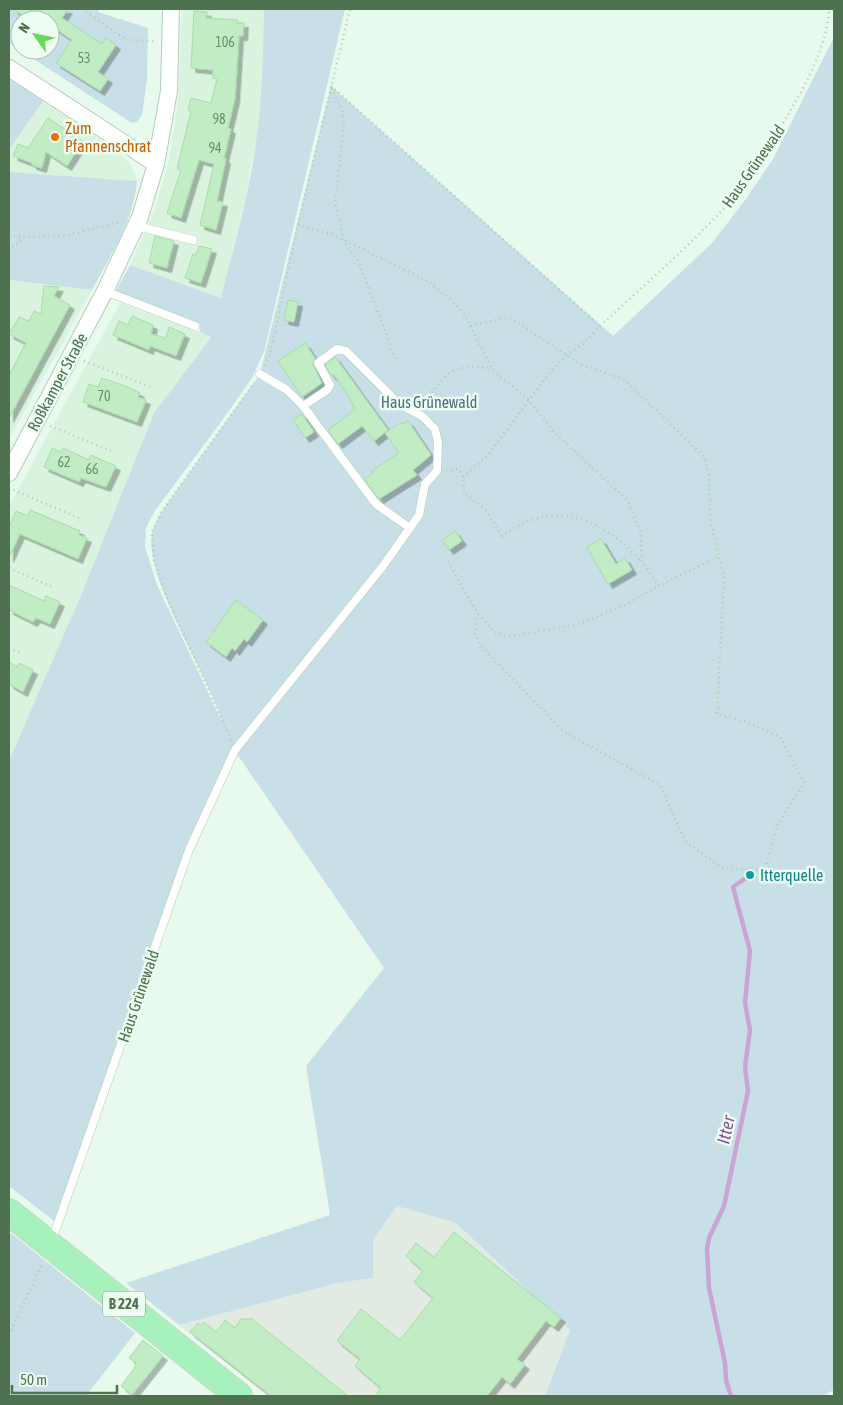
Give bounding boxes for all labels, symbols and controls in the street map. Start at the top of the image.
north arrow [10,10,60,60]
text: N [15,20,33,36]
house number: 106 [215,34,235,50]
house number: 53 [77,50,91,66]
house number: 98 [212,111,226,127]
place label: Zum Pfannenschrat [65,119,151,155]
street label: Haus Grünewald [718,121,788,211]
marker: Zum Pfannenschrat [49,131,61,143]
house number: 94 [208,140,222,156]
street label: Roßkamper Straße [24,330,91,435]
house number: 70 [97,388,111,404]
park label: Haus Grünewald [381,393,477,411]
house number: 62 [57,454,71,470]
house number: 66 [85,461,99,477]
place label: Itterquelle [760,866,823,885]
marker: Itterquelle [744,869,756,881]
street label: Haus Grünewald [114,947,162,1045]
water label: Itter [712,1113,739,1146]
road number: B 224 [103,1292,145,1316]
scale bar [12,1362,118,1394]
text: 50 m [20,1371,47,1388]

